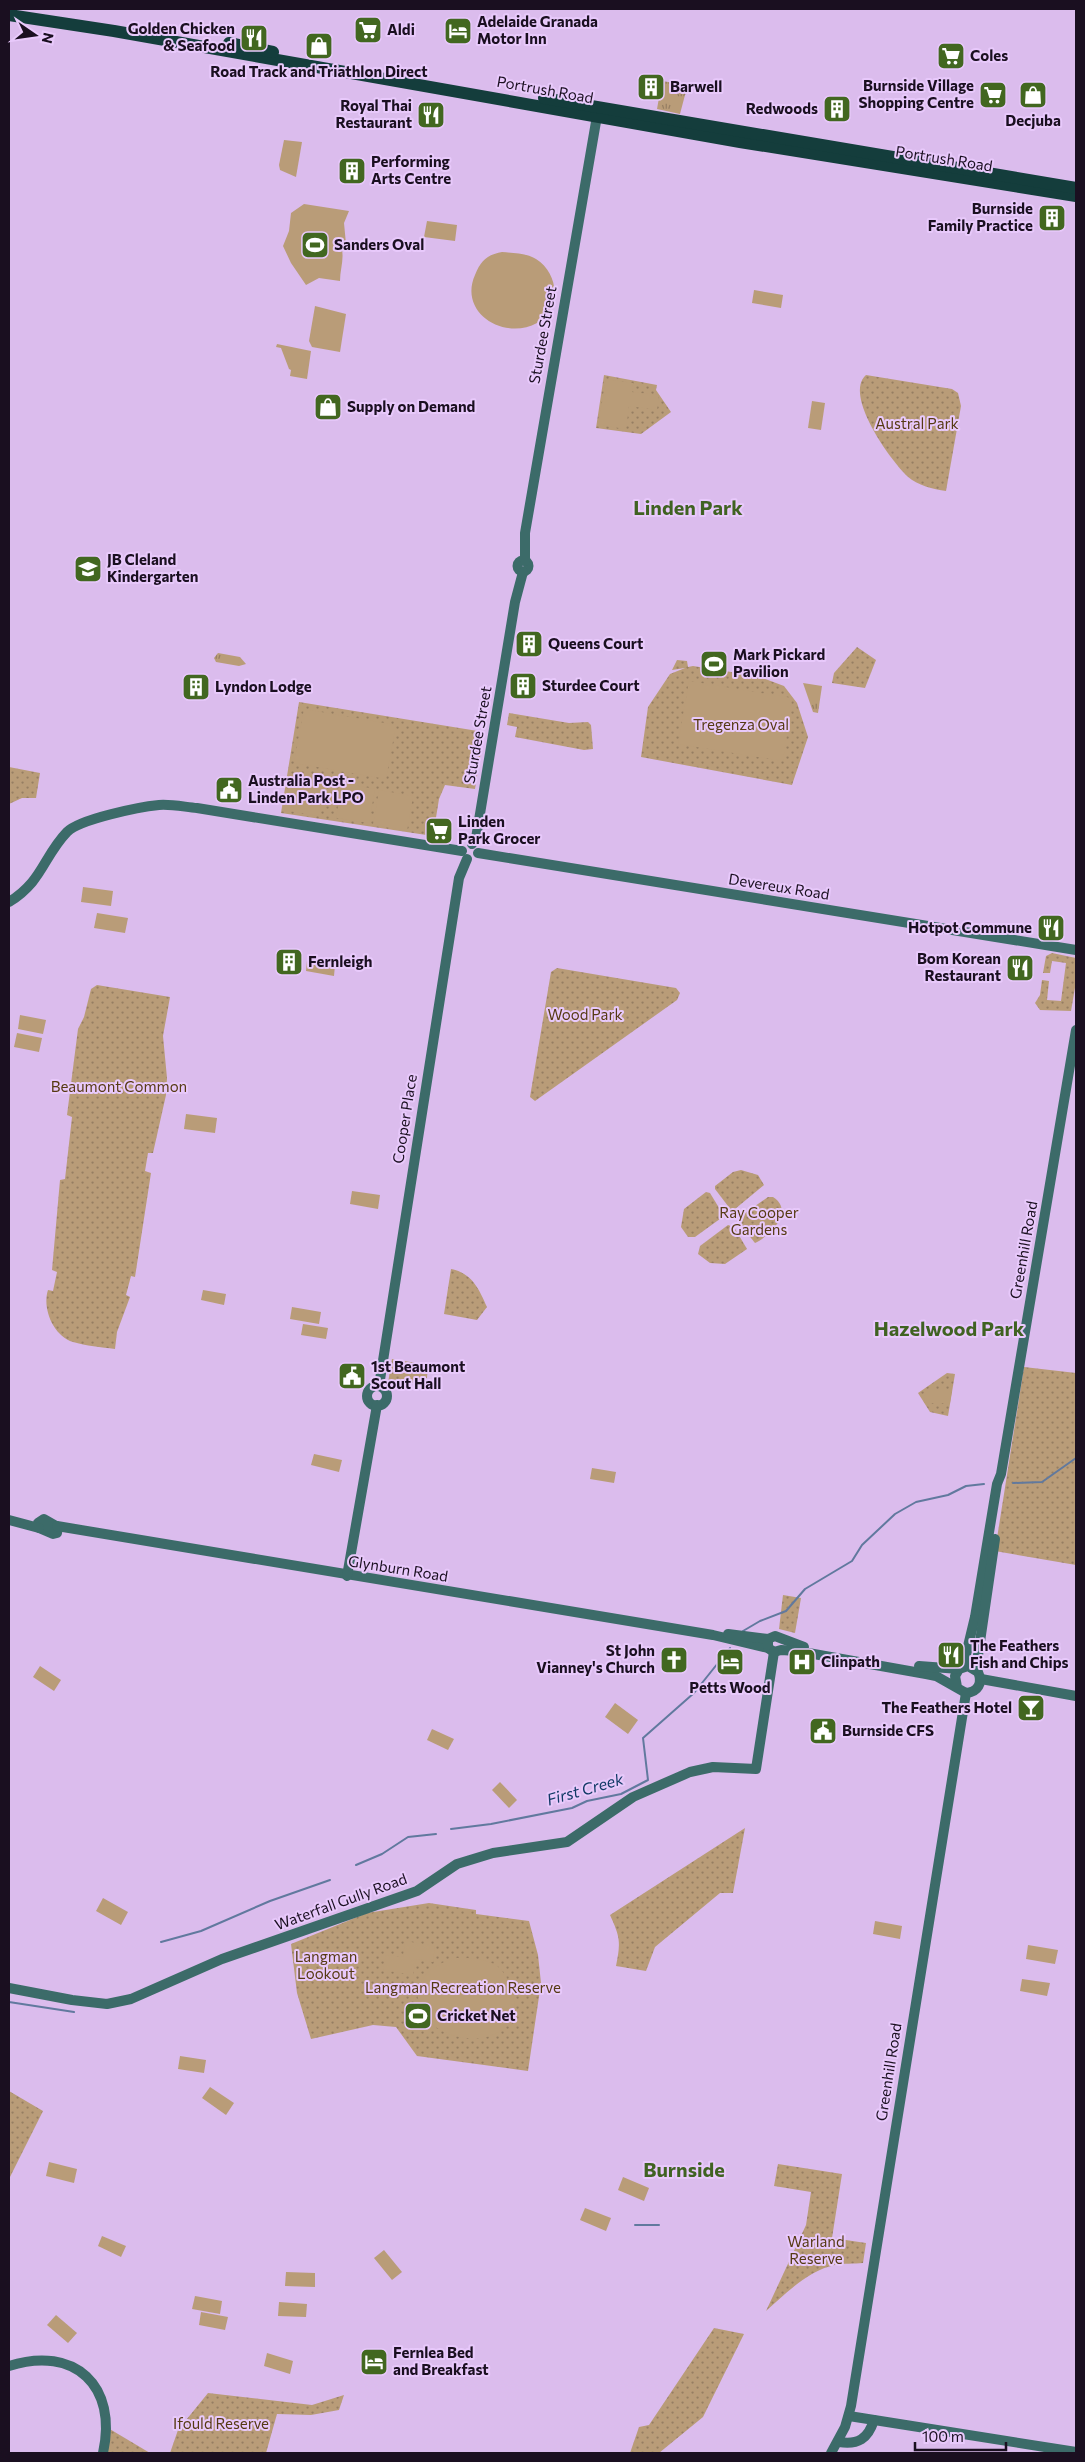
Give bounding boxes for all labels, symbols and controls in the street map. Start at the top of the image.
north arrow [10,10,60,60]
place label: Adelaide Granada Motor Inn [477,12,598,47]
supermarket icon: Aldi [353,15,383,45]
hotel icon: Adelaide Granada Motor Inn [443,16,473,46]
place label: Golden Chicken & Seafood [128,19,235,54]
place label: Aldi [387,20,415,38]
restaurant icon: Golden Chicken & Seafood [239,23,269,53]
text: N [39,31,58,45]
shop icon: Road Track and Triathlon Direct [304,31,334,61]
supermarket icon: Coles [936,41,966,71]
place label: Coles [970,46,1008,64]
place label: Road Track and Triathlon Direct [210,62,428,80]
street label: Portrush Road [495,72,595,106]
building icon: Barwell [636,72,666,102]
place label: Burnside Village Shopping Centre [859,76,974,111]
place label: Barwell [670,77,722,95]
supermarket icon: Burnside Village Shopping Centre [978,80,1008,110]
shop icon: Decjuba [1018,80,1048,110]
building icon: Redwoods [822,94,852,124]
place label: Royal Thai Restaurant [336,96,412,131]
place label: Redwoods [746,99,818,117]
restaurant icon: Royal Thai Restaurant [416,100,446,130]
place label: Decjuba [1005,111,1061,129]
street label: Portrush Road [894,141,994,175]
place label: Performing Arts Centre [371,152,451,187]
building icon: Performing Arts Centre [337,156,367,186]
place label: Burnside Family Practice [928,199,1033,234]
building icon: Burnside Family Practice [1037,203,1067,233]
sports icon: Sanders Oval [300,230,330,260]
place label: Sanders Oval [334,235,424,253]
street label: Sturdee Street [525,285,559,385]
shop icon: Supply on Demand [313,392,343,422]
place label: Supply on Demand [347,397,475,415]
park label: Austral Park [875,414,959,432]
district label: Linden Park [633,495,743,519]
place label: JB Cleland Kindergarten [107,550,198,585]
school or university icon: JB Cleland Kindergarten [73,554,103,584]
building icon: Queens Court [514,629,544,659]
place label: Queens Court [548,634,643,652]
place label: Mark Pickard Pavilion [733,645,825,680]
sports icon: Mark Pickard Pavilion [699,649,729,679]
building icon: Sturdee Court [508,671,538,701]
building icon: Lyndon Lodge [181,672,211,702]
place label: Sturdee Court [542,676,639,694]
place label: Lyndon Lodge [215,677,312,695]
street label: Sturdee Street [460,685,494,785]
park label: Tregenza Oval [693,715,789,733]
place label: Australia Post - Linden Park LPO [248,771,364,806]
public building icon: Australia Post - Linden Park LPO [214,775,244,805]
place label: Linden Park Grocer [458,812,541,847]
supermarket icon: Linden Park Grocer [424,816,454,846]
street label: Devereux Road [727,869,831,903]
restaurant icon: Hotpot Commune [1036,913,1066,943]
place label: Hotpot Commune [908,918,1032,936]
building icon: Fernleigh [274,947,304,977]
place label: Bom Korean Restaurant [917,949,1001,984]
place label: Fernleigh [308,952,372,970]
restaurant icon: Bom Korean Restaurant [1005,953,1035,983]
park label: Wood Park [547,1005,623,1023]
street label: Cooper Place [388,1073,420,1165]
park label: Beaumont Common [51,1077,187,1095]
street label: Greenhill Road [1006,1199,1040,1300]
park label: Ray Cooper Gardens [719,1203,799,1238]
district label: Hazelwood Park [874,1316,1025,1340]
place label: 1st Beaumont Scout Hall [371,1357,465,1392]
public building icon: 1st Beaumont Scout Hall [337,1361,367,1391]
street label: Glynburn Road [347,1551,449,1585]
place label: The Feathers Fish and Chips [970,1636,1068,1671]
restaurant icon: The Feathers Fish and Chips [936,1640,966,1670]
place label: St John Vianney's Church [536,1641,655,1676]
church icon: St John Vianney's Church [659,1645,689,1675]
hotel icon: Petts Wood [715,1647,745,1677]
hospital icon: Clinpath [787,1647,817,1677]
place label: Clinpath [821,1652,880,1670]
place label: Petts Wood [689,1678,771,1696]
bar icon: The Feathers Hotel [1016,1693,1046,1723]
place label: The Feathers Hotel [881,1698,1012,1716]
public building icon: Burnside CFS [808,1716,838,1746]
place label: Burnside CFS [842,1721,934,1739]
water label: First Creek [544,1768,626,1809]
street label: Waterfall Gully Road [272,1869,409,1933]
park label: Langman Lookout [295,1947,357,1982]
park label: Langman Recreation Reserve [365,1978,561,1996]
sports icon: Cricket Net [403,2001,433,2031]
place label: Cricket Net [437,2006,516,2024]
street label: Greenhill Road [871,2021,905,2122]
district label: Burnside [643,2157,725,2181]
park label: Warland Reserve [787,2232,845,2267]
place label: Fernlea Bed and Breakfast [393,2343,489,2378]
hotel icon: Fernlea Bed and Breakfast [359,2347,389,2377]
park label: Ifould Reserve [173,2414,269,2432]
scale bar [915,2420,1006,2452]
text: 100 m [922,2427,964,2445]

